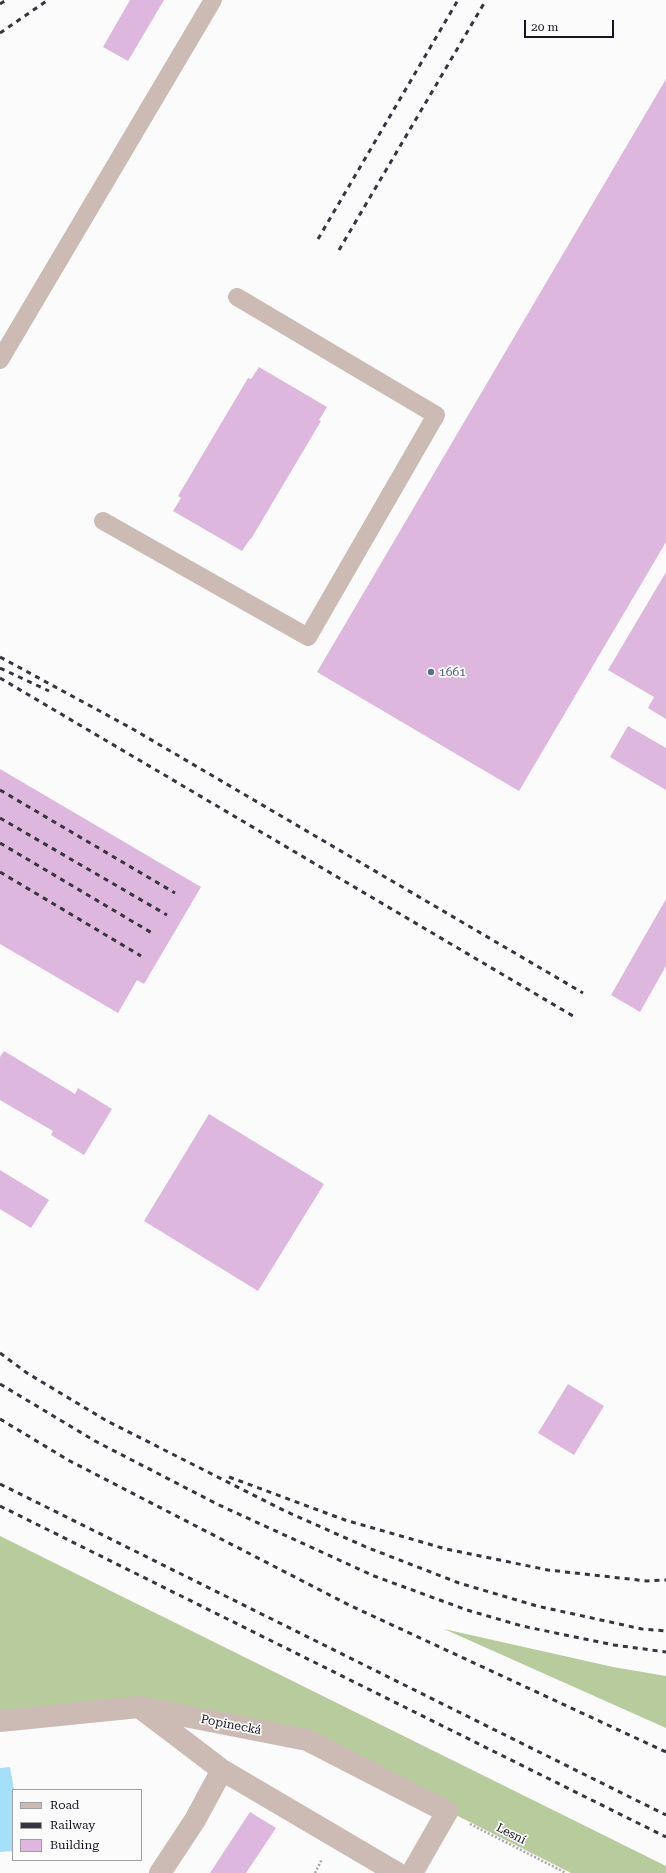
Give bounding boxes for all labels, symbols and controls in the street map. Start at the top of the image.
scale bar [526,12,616,38]
text: 20 m [531,20,558,34]
place label: 1661 [439,665,466,679]
marker: 1661 [426,667,436,677]
street label: Popinecká [200,1712,262,1738]
legend [12,1789,142,1861]
text: Road [50,1798,79,1812]
text: Railway [50,1818,95,1832]
street label: Lesní [494,1820,528,1848]
text: Building [50,1838,99,1852]

